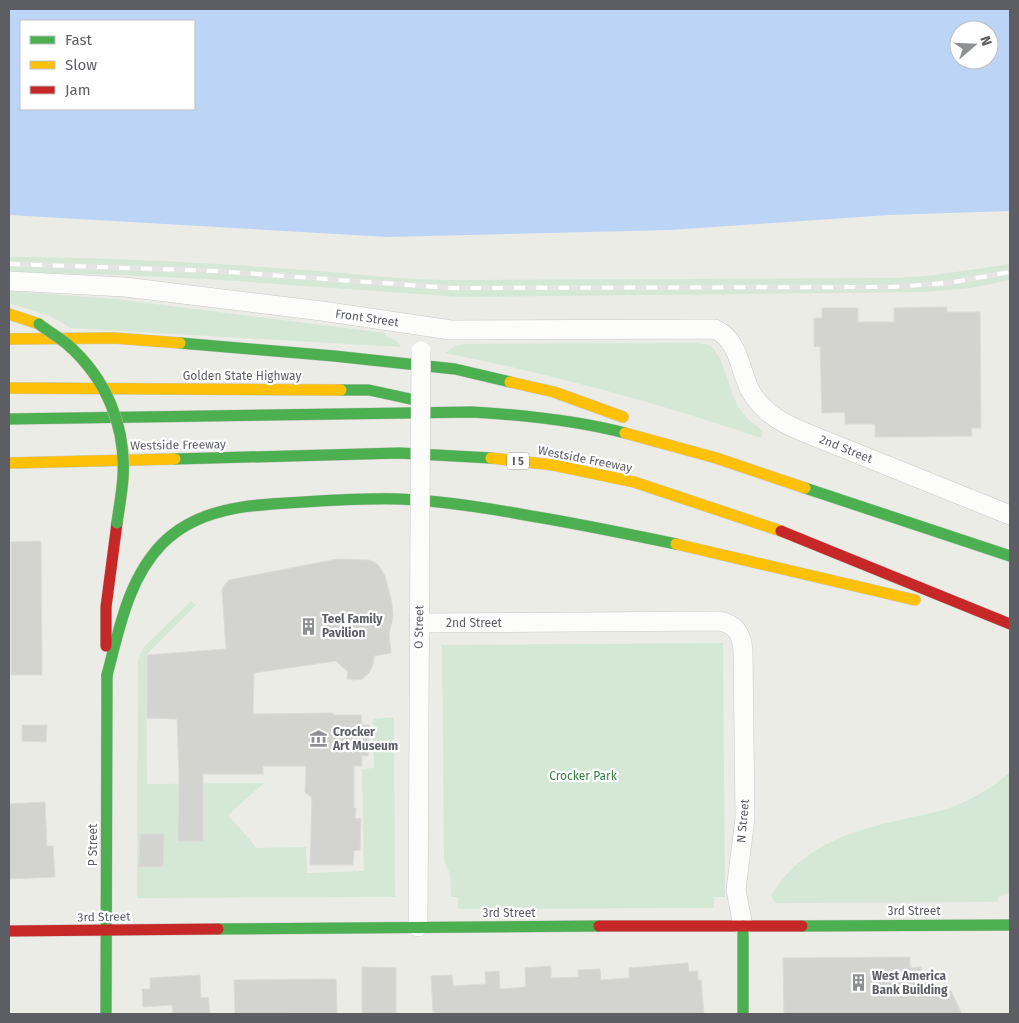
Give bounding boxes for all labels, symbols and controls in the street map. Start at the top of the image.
legend [20,20,195,110]
north arrow [949,20,999,70]
text: Fast [65,31,92,49]
text: N [976,34,995,48]
text: Slow [65,56,97,74]
text: Jam [65,81,91,99]
street label: Front Street [334,307,400,329]
street label: Golden State Highway [183,369,301,383]
street label: 2nd Street [817,432,875,466]
street label: Westside Freeway [130,437,226,453]
street label: Westside Freeway [537,443,633,475]
road number: I 5 [507,452,529,470]
street label: O Street [412,604,426,649]
place label: Teel Family Pavilion [322,612,383,640]
building icon: Teel Family Pavilion [298,616,318,636]
street label: 2nd Street [446,616,503,630]
place label: Crocker Art Museum [332,725,398,753]
museum icon: Crocker Art Museum [309,729,329,749]
park label: Crocker Park [549,769,618,783]
street label: N Street [734,798,752,843]
street label: P Street [86,823,100,866]
street label: 3rd Street [887,904,941,918]
street label: 3rd Street [482,906,536,920]
street label: 3rd Street [77,910,131,924]
place label: West America Bank Building [872,969,948,997]
building icon: West America Bank Building [848,973,868,993]

